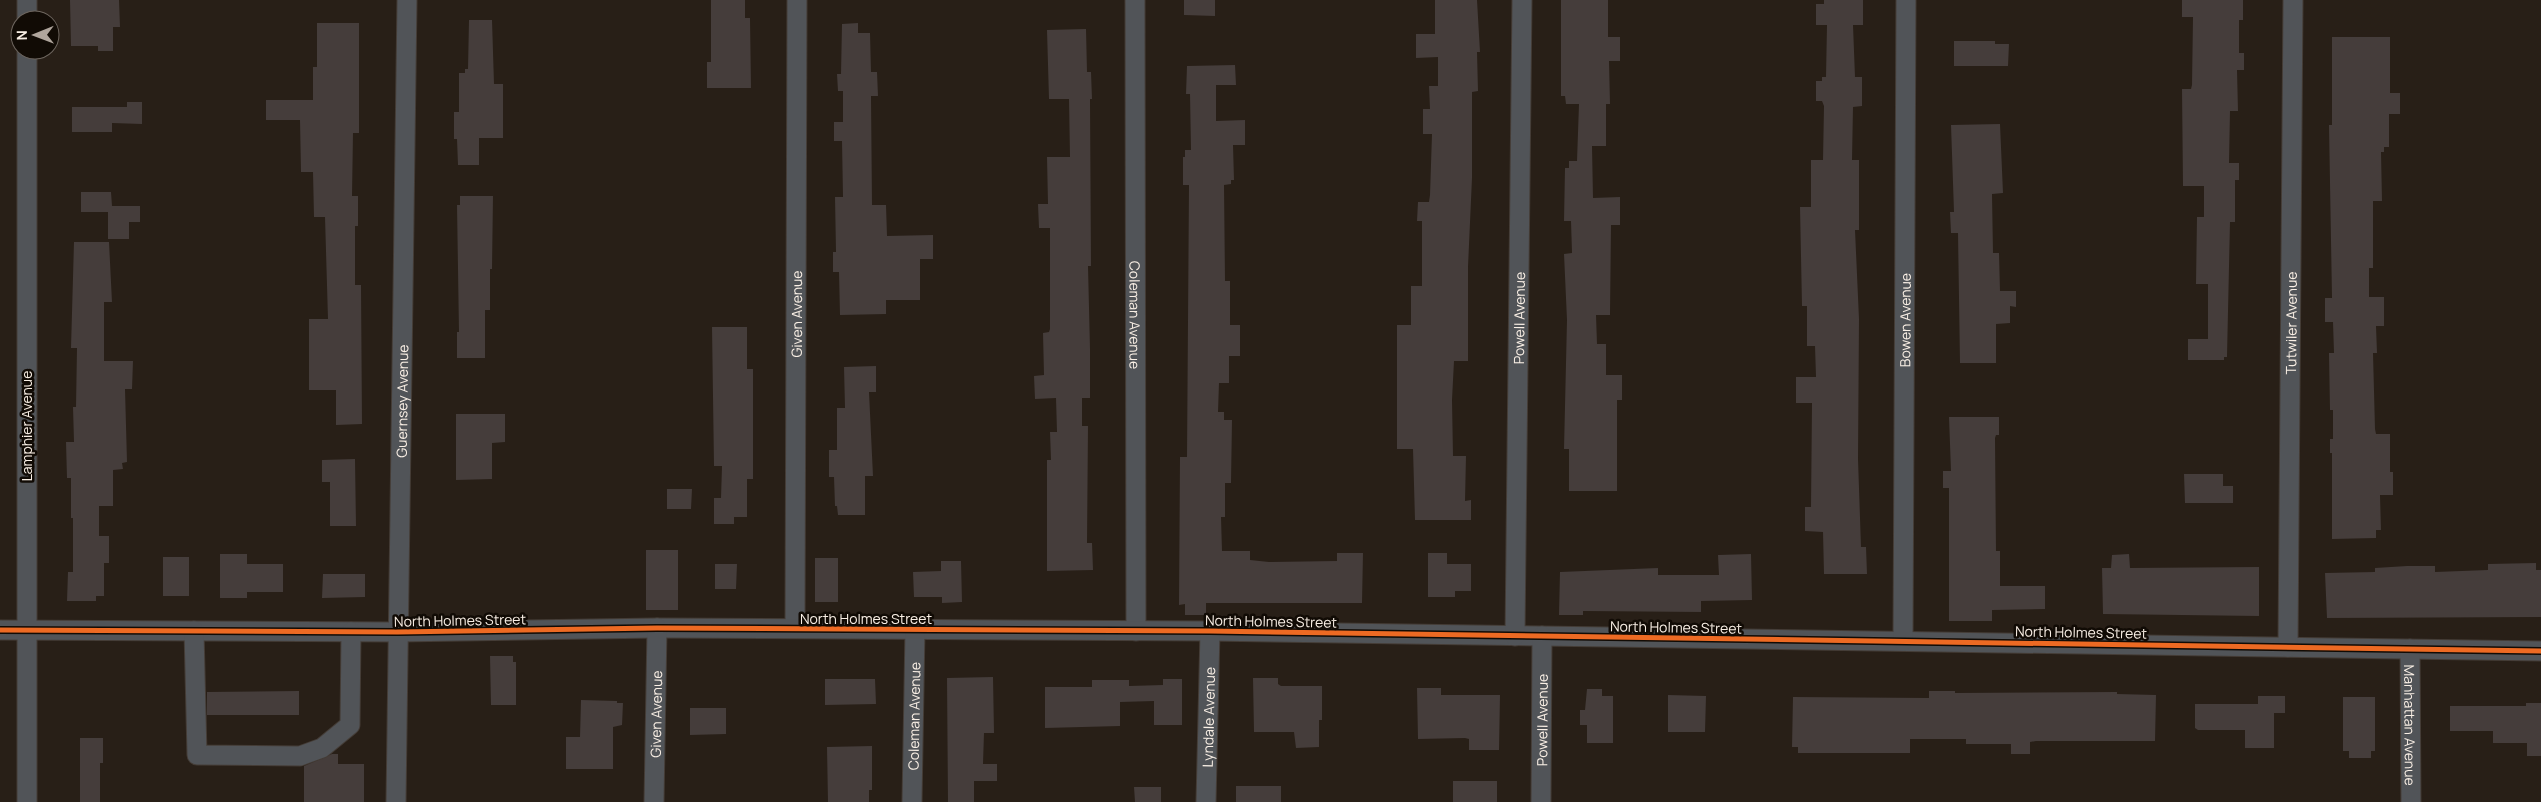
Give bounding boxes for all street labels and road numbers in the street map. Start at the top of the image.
street label: Coleman Avenue [1126,261,1145,369]
street label: Given Avenue [786,270,806,358]
street label: Tutwiler Avenue [2281,271,2300,375]
street label: Powell Avenue [1508,272,1529,364]
street label: Bowen Avenue [1895,273,1914,367]
street label: Guernsey Avenue [391,344,412,458]
street label: Lamphier Avenue [17,371,36,481]
street label: North Holmes Street [394,609,527,631]
street label: North Holmes Street [800,609,932,628]
street label: North Holmes Street [1205,610,1338,632]
street label: North Holmes Street [1610,616,1743,638]
street label: North Holmes Street [2015,621,2148,643]
street label: Coleman Avenue [903,662,924,770]
street label: Manhattan Avenue [2401,664,2420,786]
street label: Lyndale Avenue [1197,667,1219,767]
street label: Given Avenue [645,670,666,758]
street label: Powell Avenue [1532,674,1551,766]

